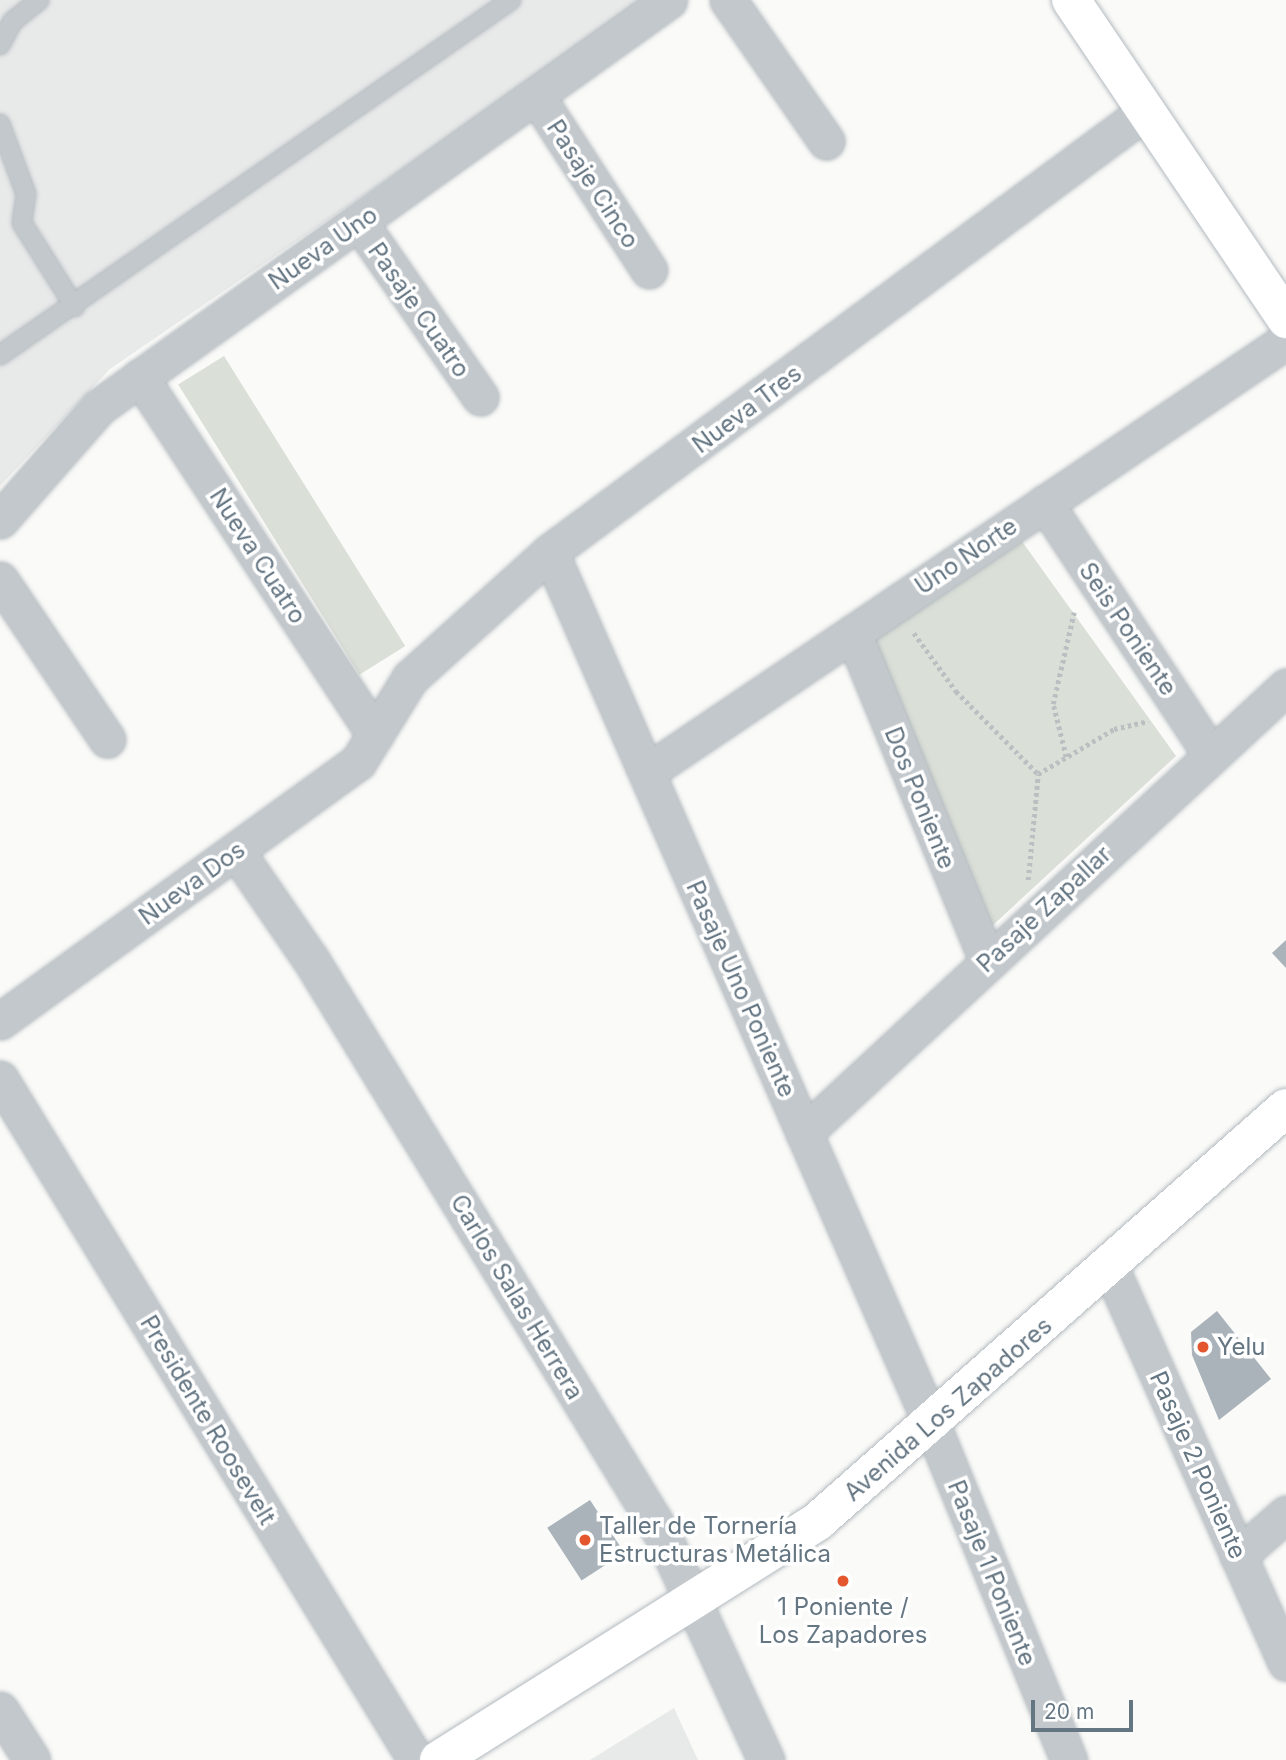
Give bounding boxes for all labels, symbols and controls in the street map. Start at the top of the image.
street label: Pasaje Cinco [541,114,645,254]
street label: Nueva Uno [263,200,383,296]
street label: Pasaje Cuatro [362,237,476,383]
street label: Nueva Tres [687,359,807,459]
street label: Nueva Cuatro [204,483,312,629]
street label: Uno Norte [910,511,1022,601]
street label: Seis Poniente [1073,557,1183,701]
street label: Dos Poniente [878,723,962,873]
street label: Nueva Dos [133,835,251,931]
street label: Pasaje Zapallar [971,840,1117,978]
street label: Pasaje Uno Poniente [680,876,802,1102]
street label: Carlos Salas Herrera [444,1189,590,1405]
street label: Presidente Roosevelt [134,1310,282,1530]
street label: Avenida Los Zapadores [838,1311,1058,1507]
place label: Yelu [1217,1333,1265,1361]
marker: Yelu [1195,1339,1211,1355]
street label: Pasaje 2 Poniente [1144,1367,1252,1563]
street label: Pasaje 1 Poniente [942,1476,1042,1670]
place label: Taller de Tornería Estructuras Metálica [599,1512,831,1568]
marker: Taller de Tornería Estructuras Metálica [577,1532,593,1548]
marker: 1 Poniente / Los Zapadores [835,1573,851,1589]
place label: 1 Poniente / Los Zapadores [759,1593,927,1649]
scale bar [1034,1686,1136,1730]
text: 20 m [1044,1699,1094,1724]

